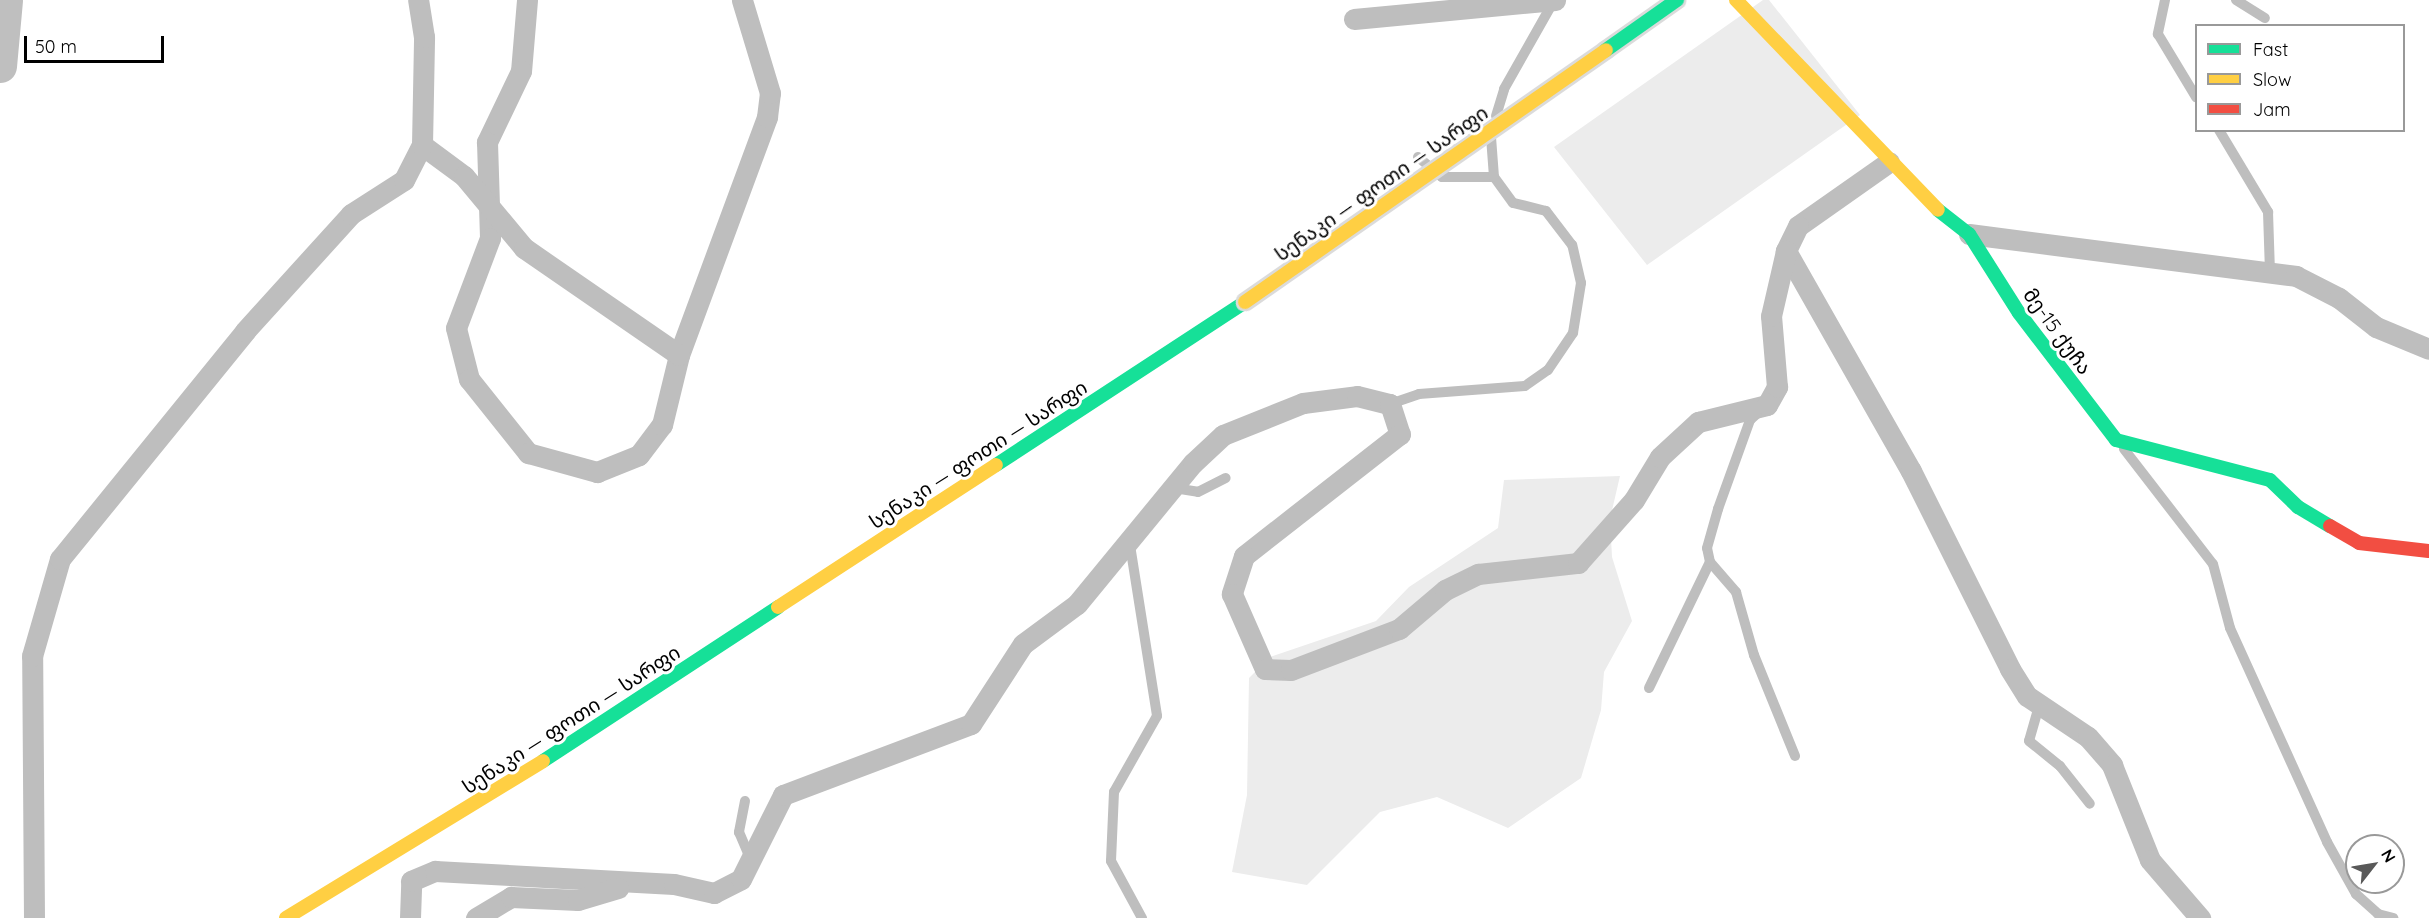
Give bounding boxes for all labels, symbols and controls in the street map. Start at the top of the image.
scale bar [27,24,166,62]
legend [2195,24,2405,132]
text: 50 m [35,35,77,58]
text: Fast [2253,38,2288,61]
text: Slow [2253,68,2291,91]
text: Jam [2253,98,2291,121]
street label: სენაკი — ფოთი — სარფი [1270,100,1492,266]
street label: მე-15 ქუჩა [2019,283,2097,379]
street label: სენაკი — ფოთი — სარფი [865,375,1091,533]
street label: სენაკი — ფოთი — სარფი [458,640,684,798]
north arrow [2345,834,2405,894]
text: N [2377,846,2400,866]

